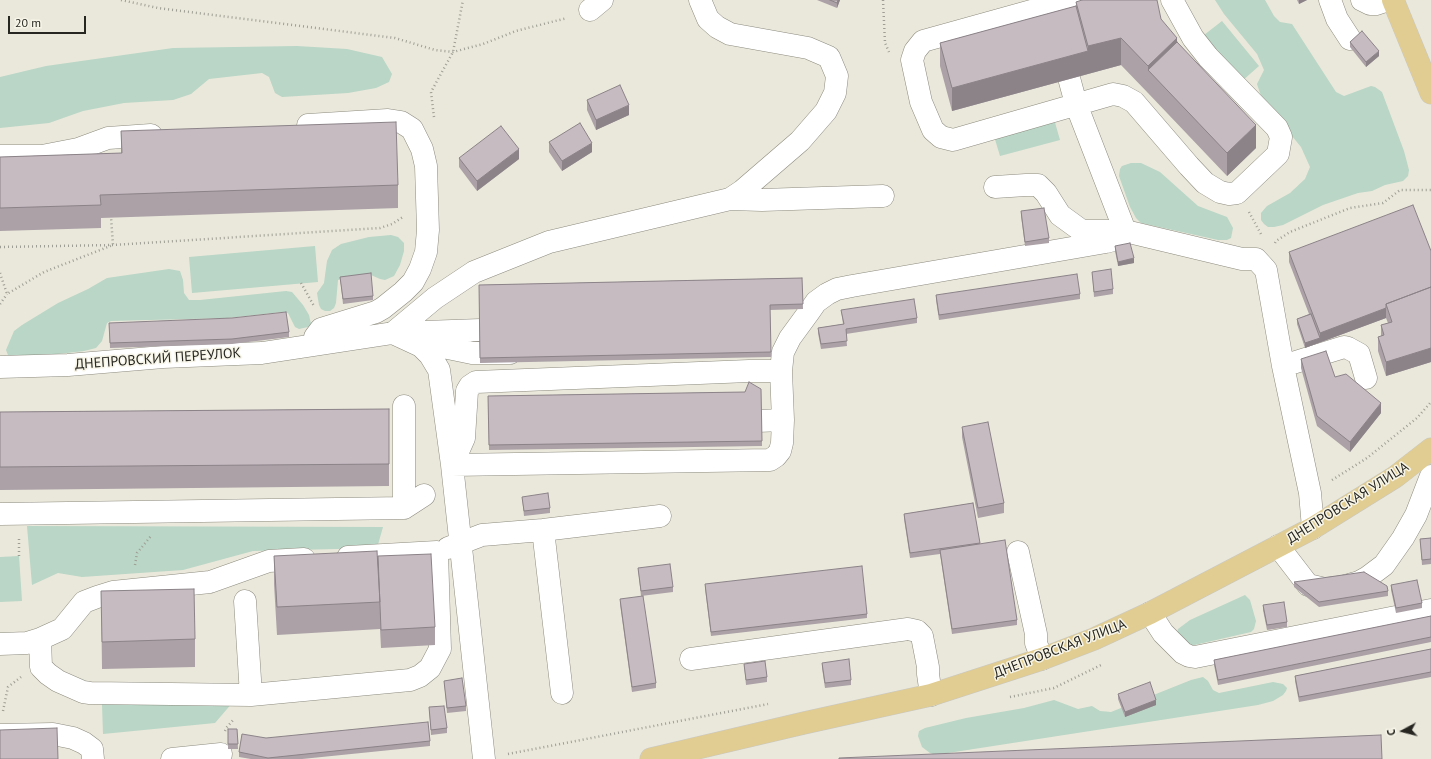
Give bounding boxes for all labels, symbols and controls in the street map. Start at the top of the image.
scale bar [10,8,88,34]
text: 20 m [15,15,41,30]
street label: ДНЕПРОВСКИЙ ПЕРЕУЛОК [74,345,242,373]
street label: ДНЕПРОВСКАЯ УЛИЦА [1284,459,1412,547]
street label: ДНЕПРОВСКАЯ УЛИЦА [991,616,1129,682]
north arrow [1383,711,1423,751]
text: С [1384,729,1398,736]

